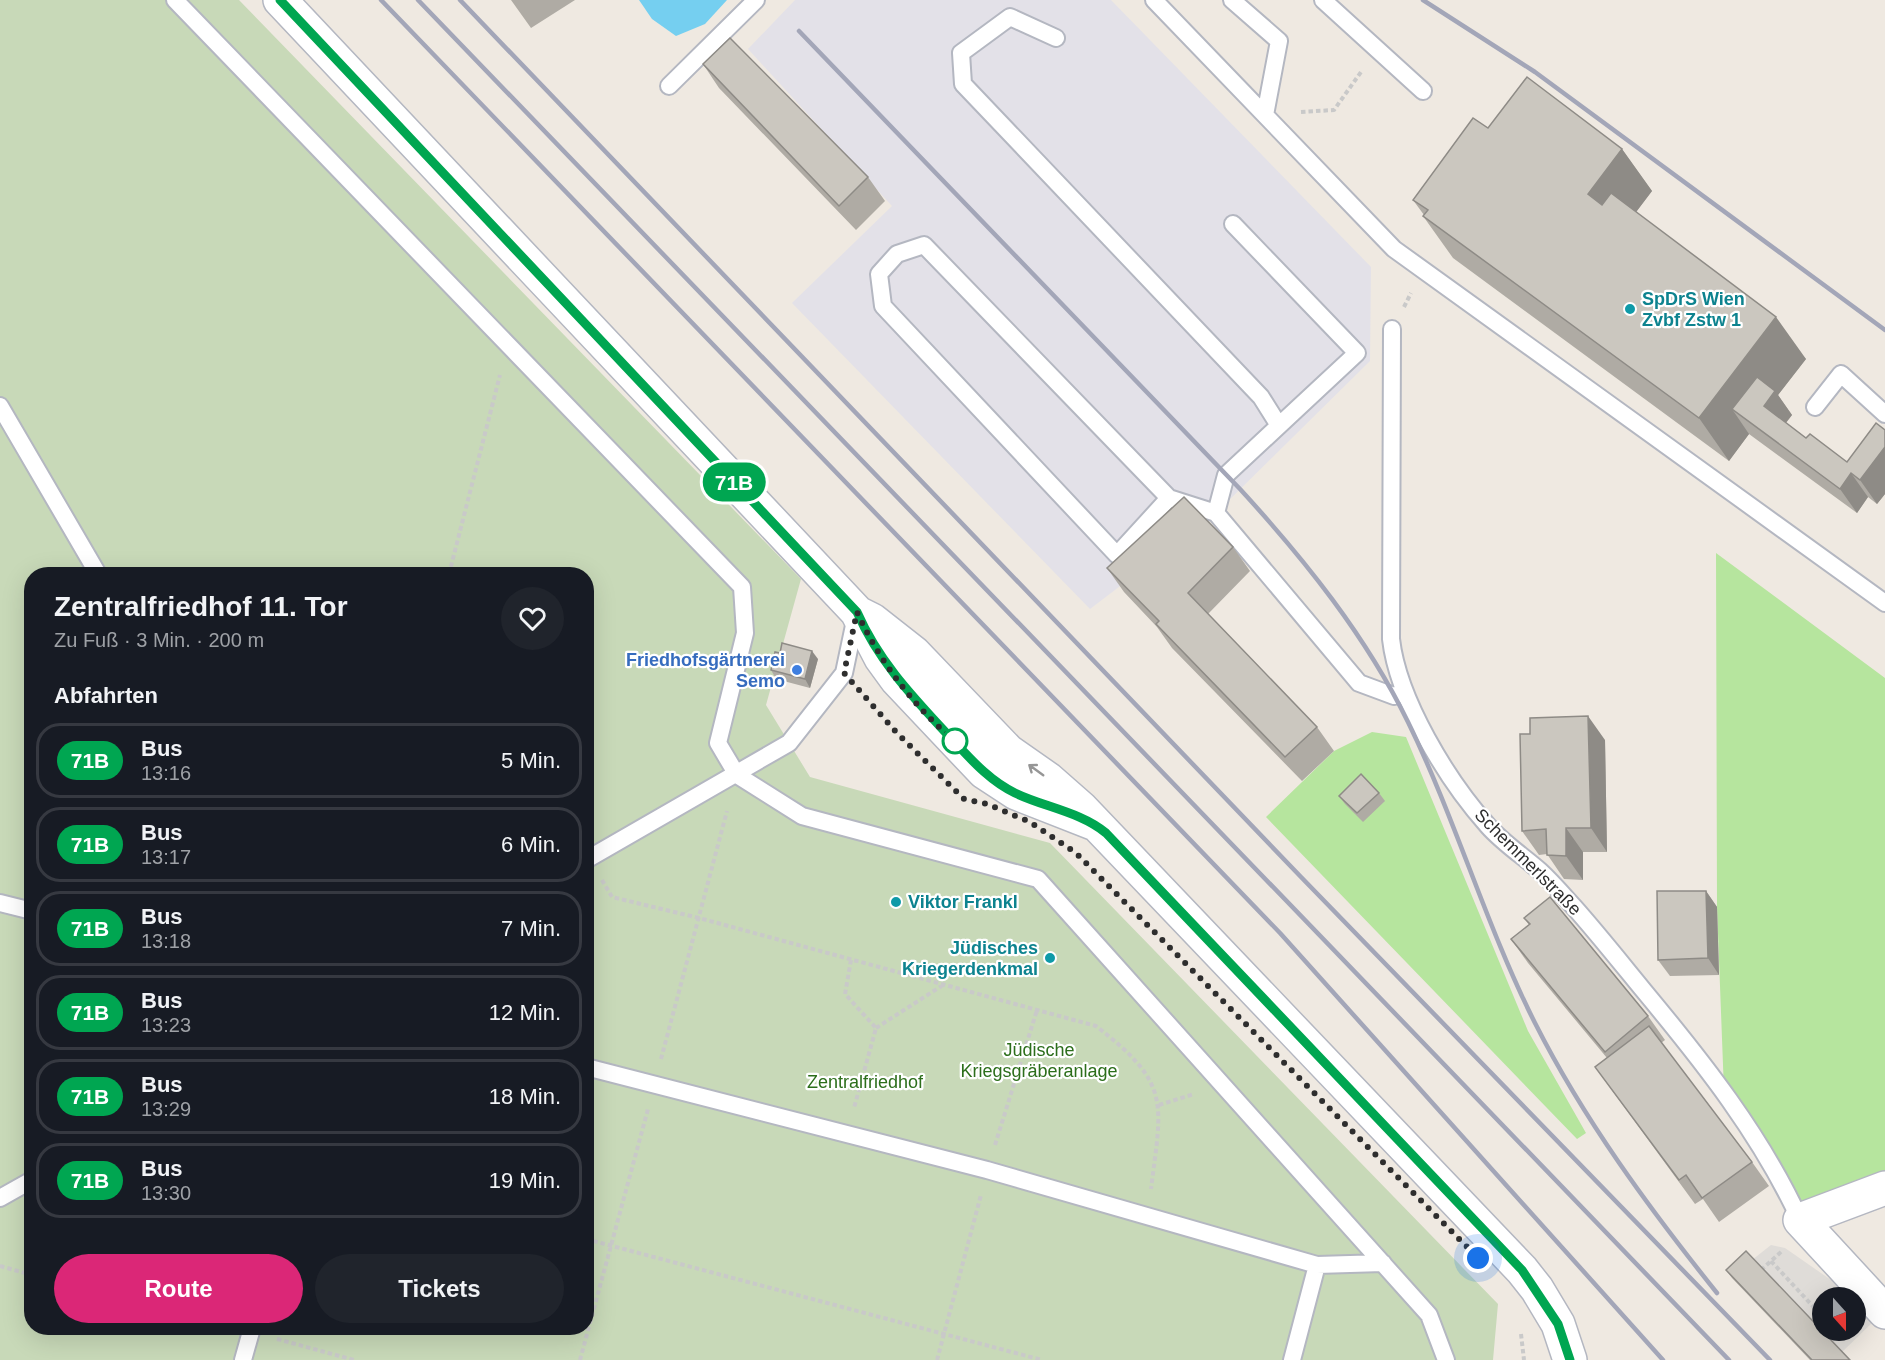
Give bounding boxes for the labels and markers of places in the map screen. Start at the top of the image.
place label: SpDrS Wien Zvbf Zstw 1 [1642,289,1745,330]
marker: SpDrS Wien Zvbf Zstw 1 [1623,302,1637,316]
place label: Friedhofsgärtnerei Semo [626,650,785,691]
marker: Friedhofsgärtnerei Semo [790,663,804,677]
unlabelled marker [942,728,968,754]
place label: Viktor Frankl [908,892,1018,912]
marker: Viktor Frankl [889,895,903,909]
place label: Jüdisches Kriegerdenkmal [902,938,1038,979]
marker: Jüdisches Kriegerdenkmal [1043,951,1057,965]

